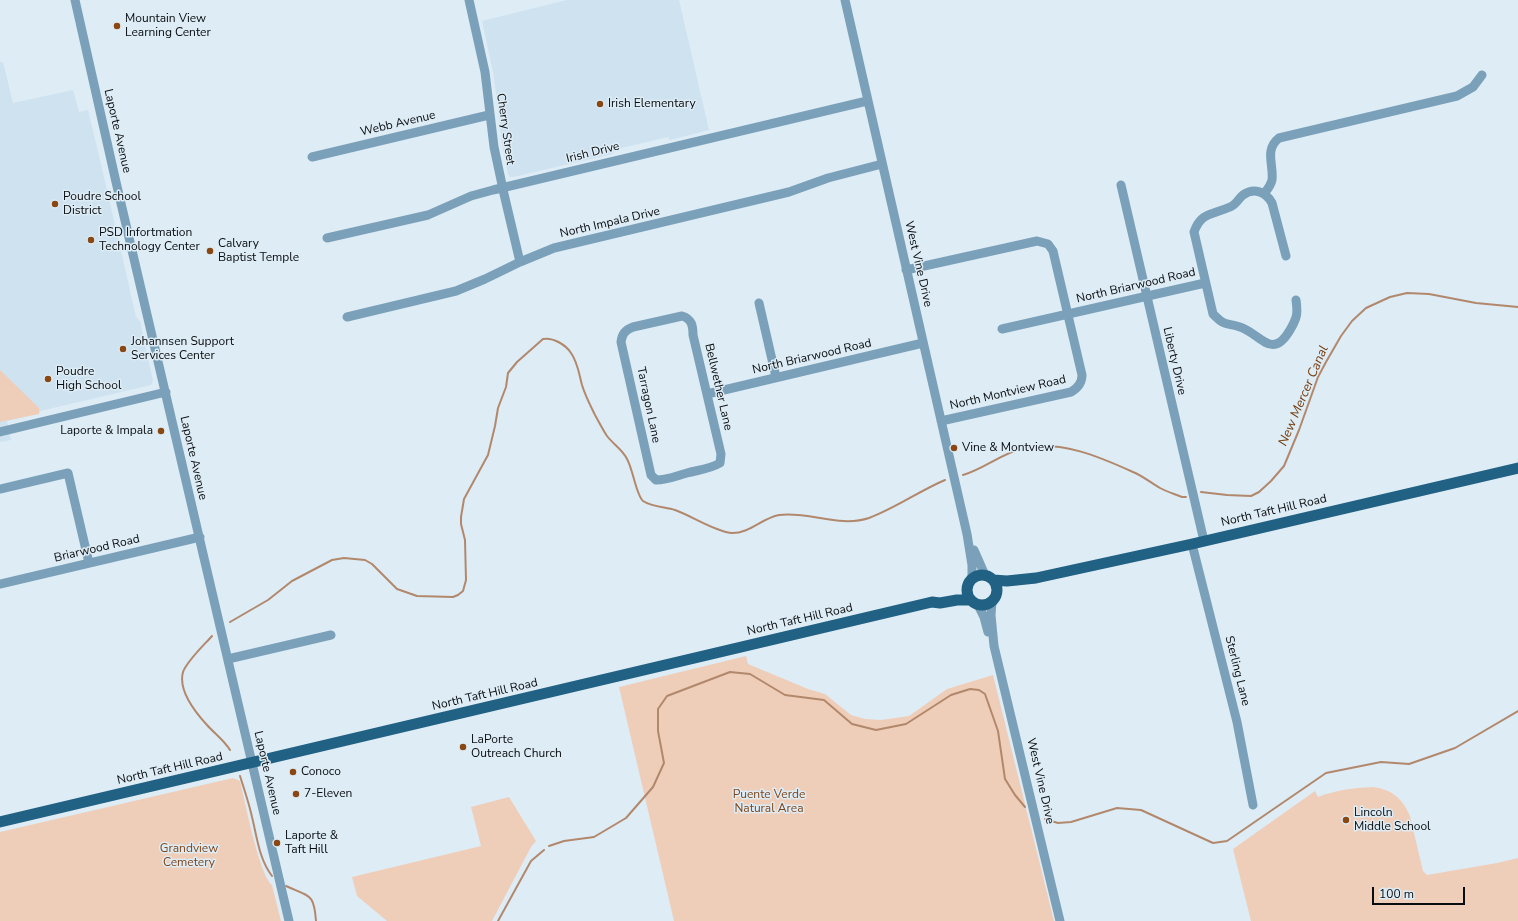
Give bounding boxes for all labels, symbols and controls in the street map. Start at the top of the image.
place label: Mountain View Learning Center [125,12,211,40]
marker: Mountain View Learning Center [112,21,122,31]
street label: Laporte Avenue [100,88,134,174]
street label: Cherry Street [493,92,517,166]
place label: Irish Elementary [608,97,696,111]
marker: Irish Elementary [595,99,605,109]
street label: Webb Avenue [359,108,437,140]
street label: Irish Drive [565,139,621,167]
place label: Poudre School District [63,190,141,218]
marker: Poudre School District [50,199,60,209]
street label: North Impala Drive [558,204,662,242]
street label: West Vine Drive [901,220,935,308]
place label: PSD Infortmation Technology Center [99,226,200,254]
marker: PSD Infortmation Technology Center [86,235,96,245]
place label: Calvary Baptist Temple [218,237,299,265]
marker: Calvary Baptist Temple [205,246,215,256]
street label: North Briarwood Road [1075,265,1197,307]
street label: Liberty Drive [1159,326,1189,396]
place label: Johannsen Support Services Center [131,335,234,363]
street label: North Briarwood Road [751,336,873,378]
street label: Bellwether Lane [701,342,735,432]
water label: New Mercer Canal [1276,343,1332,449]
marker: Johannsen Support Services Center [118,344,128,354]
place label: Poudre High School [56,365,121,393]
street label: Tarragon Lane [633,366,663,444]
street label: North Montview Road [949,373,1067,413]
marker: Poudre High School [43,374,53,384]
street label: Laporte Avenue [176,415,210,501]
place label: Laporte & Impala [60,424,153,438]
marker: Laporte & Impala [156,426,166,436]
place label: Vine & Montview [962,441,1054,455]
marker: Vine & Montview [949,443,959,453]
street label: North Taft Hill Road [1220,492,1328,530]
street label: Briarwood Road [53,532,141,566]
street label: North Taft Hill Road [746,601,854,639]
street label: Sterling Lane [1221,635,1253,707]
street label: North Taft Hill Road [431,676,539,714]
street label: Laporte Avenue [250,730,284,816]
place label: LaPorte Outreach Church [471,733,562,761]
street label: West Vine Drive [1023,737,1057,825]
marker: LaPorte Outreach Church [458,742,468,752]
street label: North Taft Hill Road [116,750,224,788]
place label: Conoco [301,765,341,779]
marker: Conoco [288,767,298,777]
place label: 7-Eleven [304,787,352,801]
park label: Puente Verde Natural Area [733,788,805,816]
marker: 7-Eleven [291,789,301,799]
place label: Lincoln Middle School [1354,806,1431,834]
marker: Lincoln Middle School [1341,815,1351,825]
place label: Laporte & Taft Hill [285,829,338,857]
marker: Laporte & Taft Hill [272,838,282,848]
park label: Grandview Cemetery [160,842,218,870]
scale bar [1374,879,1467,905]
text: 100 m [1379,886,1414,902]

